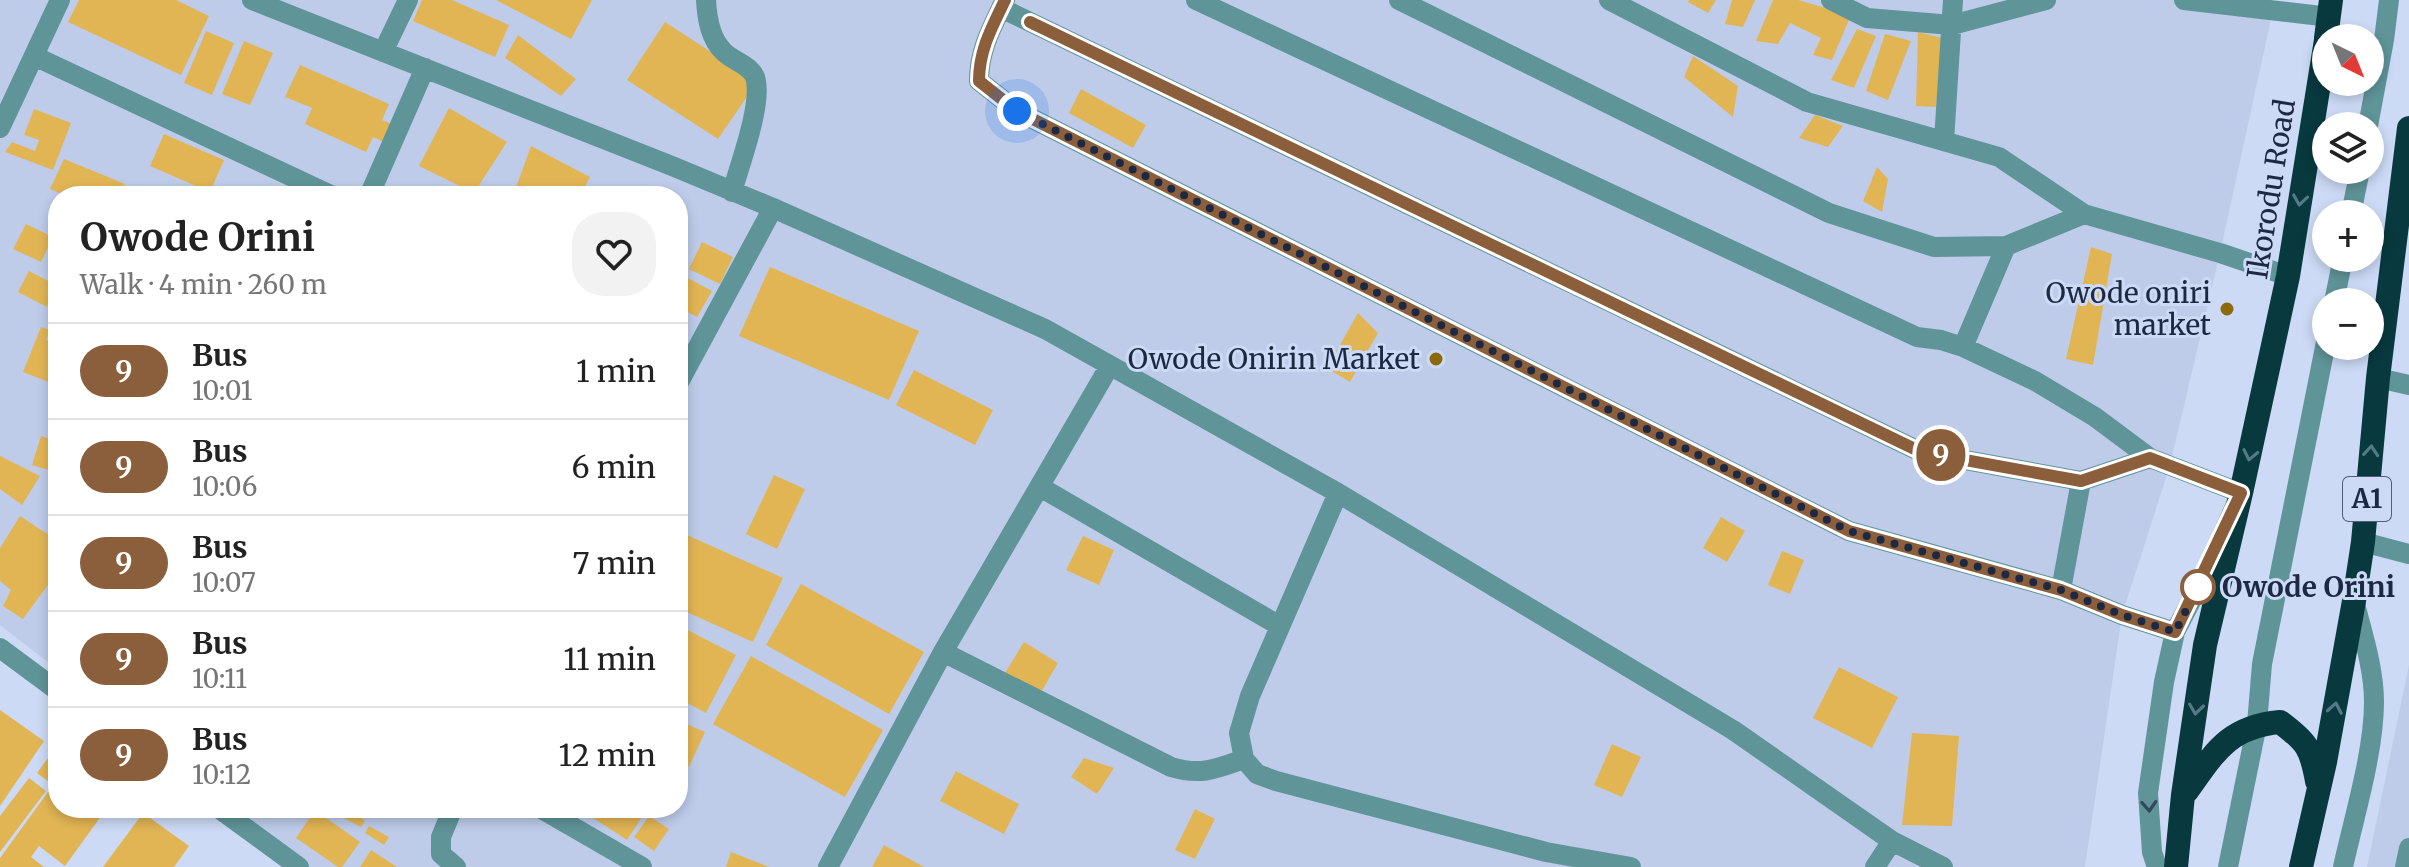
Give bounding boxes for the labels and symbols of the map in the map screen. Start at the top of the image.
north arrow [2312,24,2384,96]
your location [997,91,1037,131]
street label: Ikorodu Road [2239,96,2303,282]
one-way arrow [2292,193,2309,207]
place label: Owode oniri market [2045,275,2211,343]
marker: Owode oniri market [2218,300,2236,318]
place label: Owode Onirin Market [1128,341,1420,377]
marker: Owode Onirin Market [1427,350,1445,368]
line badge: 9 [1915,429,1967,481]
one-way arrow [2362,444,2379,457]
one-way arrow [2242,447,2259,461]
road number: A1 [2343,477,2391,521]
place label: Owode Orini [2222,569,2395,605]
marker: Owode Orini [2181,570,2215,604]
one-way arrow [2188,702,2205,716]
one-way arrow [2325,702,2342,715]
one-way arrow [2140,800,2157,813]

